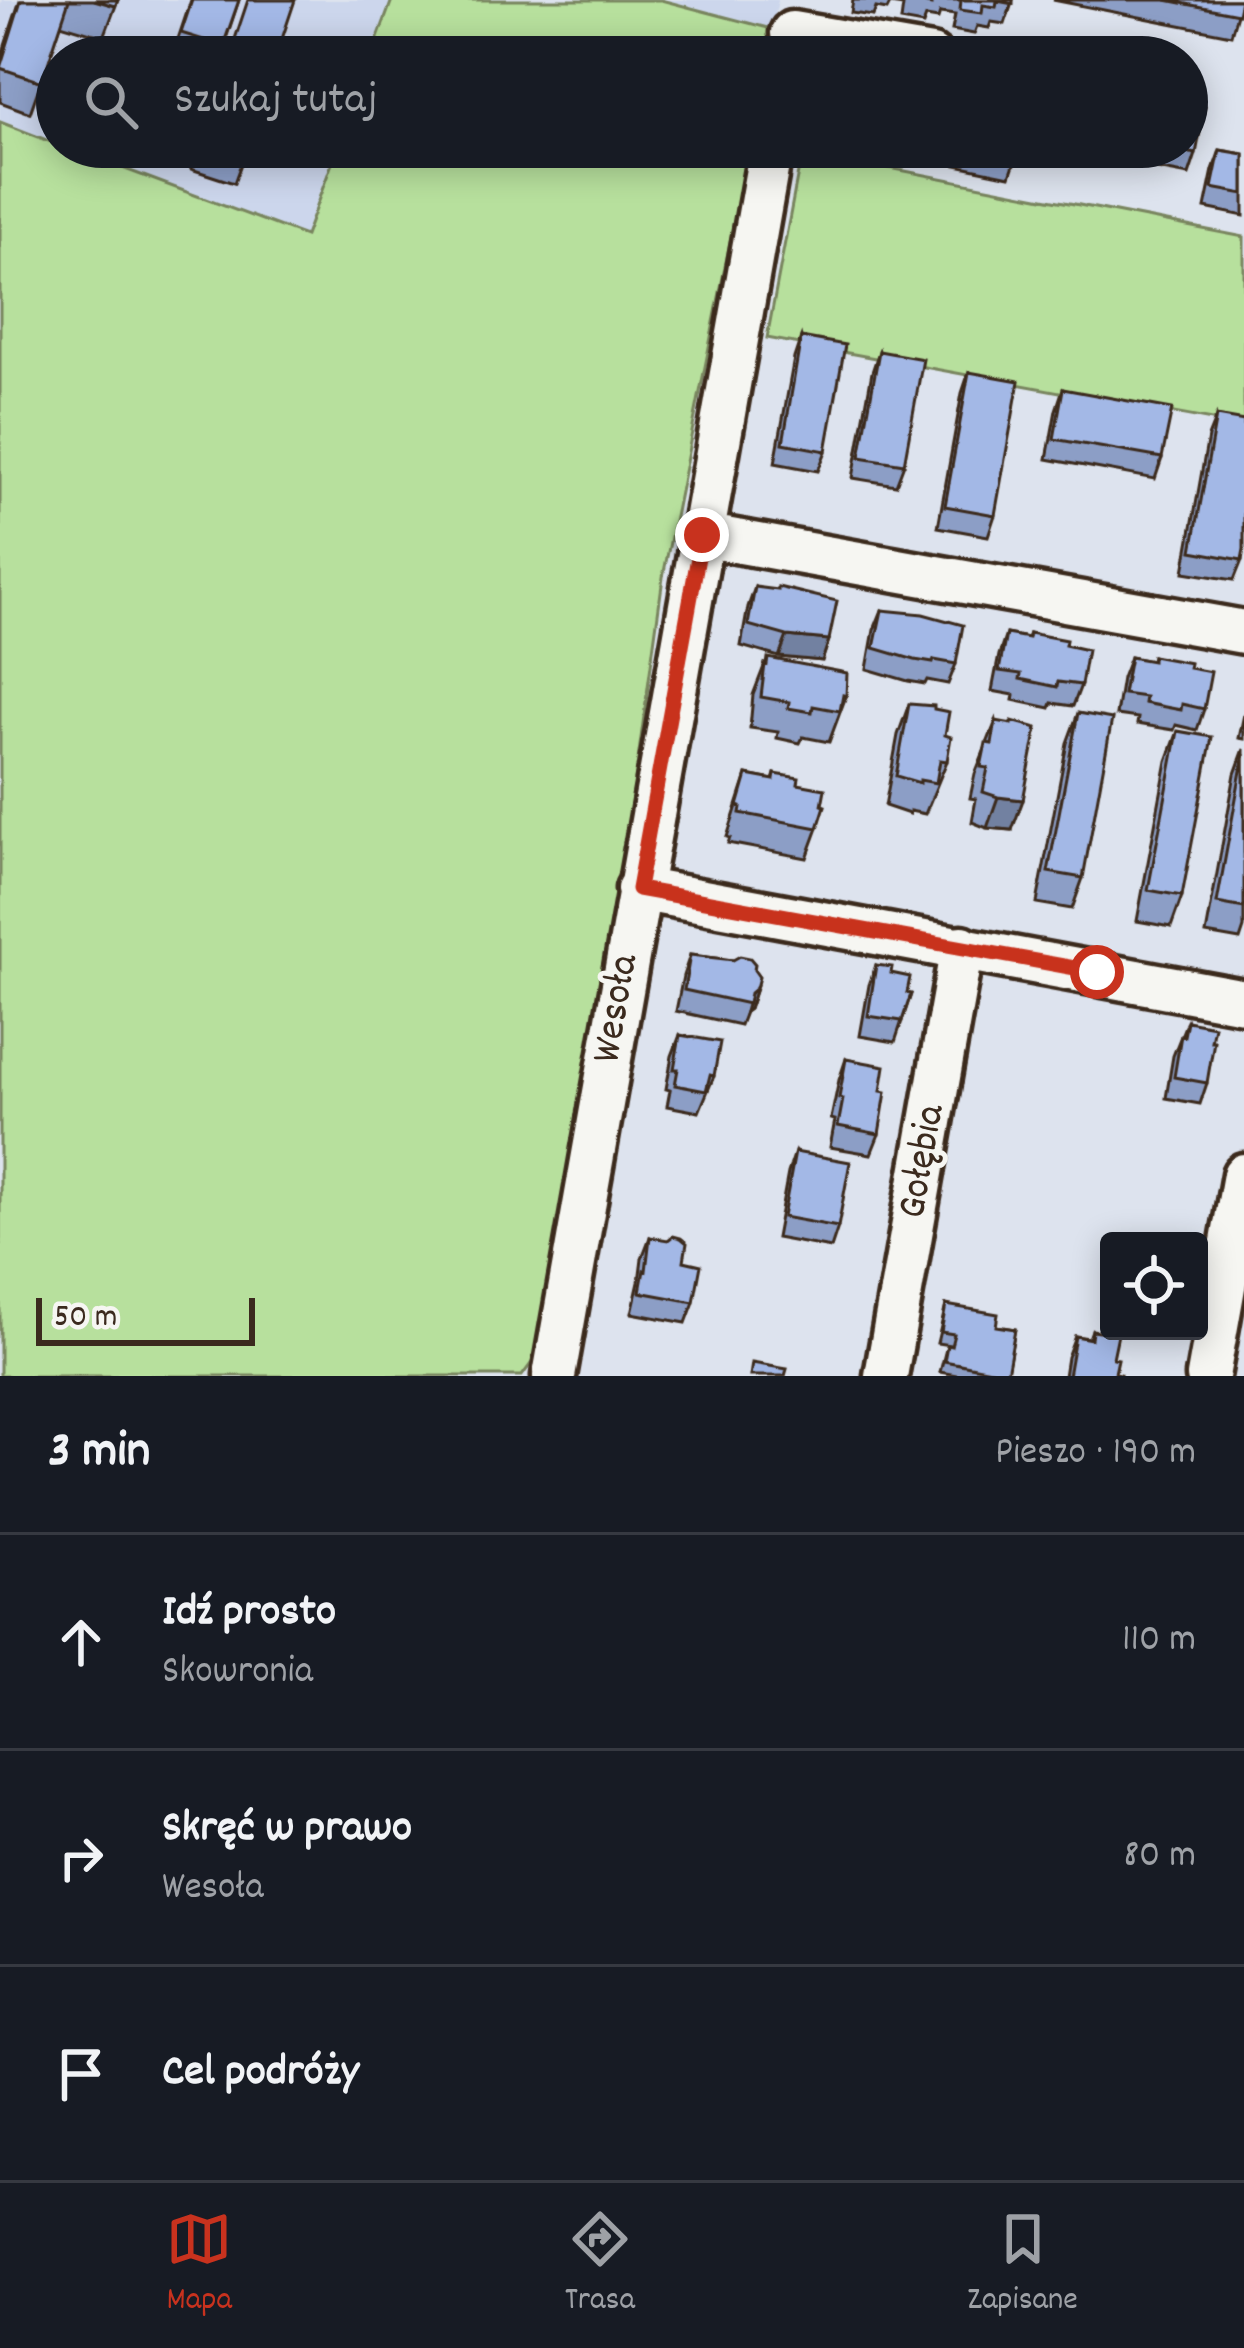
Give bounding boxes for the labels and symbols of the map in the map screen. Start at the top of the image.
route end [675,508,729,562]
route start [1070,945,1124,999]
street label: Wesoła [579,949,657,1068]
street label: Gołębia [885,1099,964,1224]
scale bar [36,1292,255,1345]

